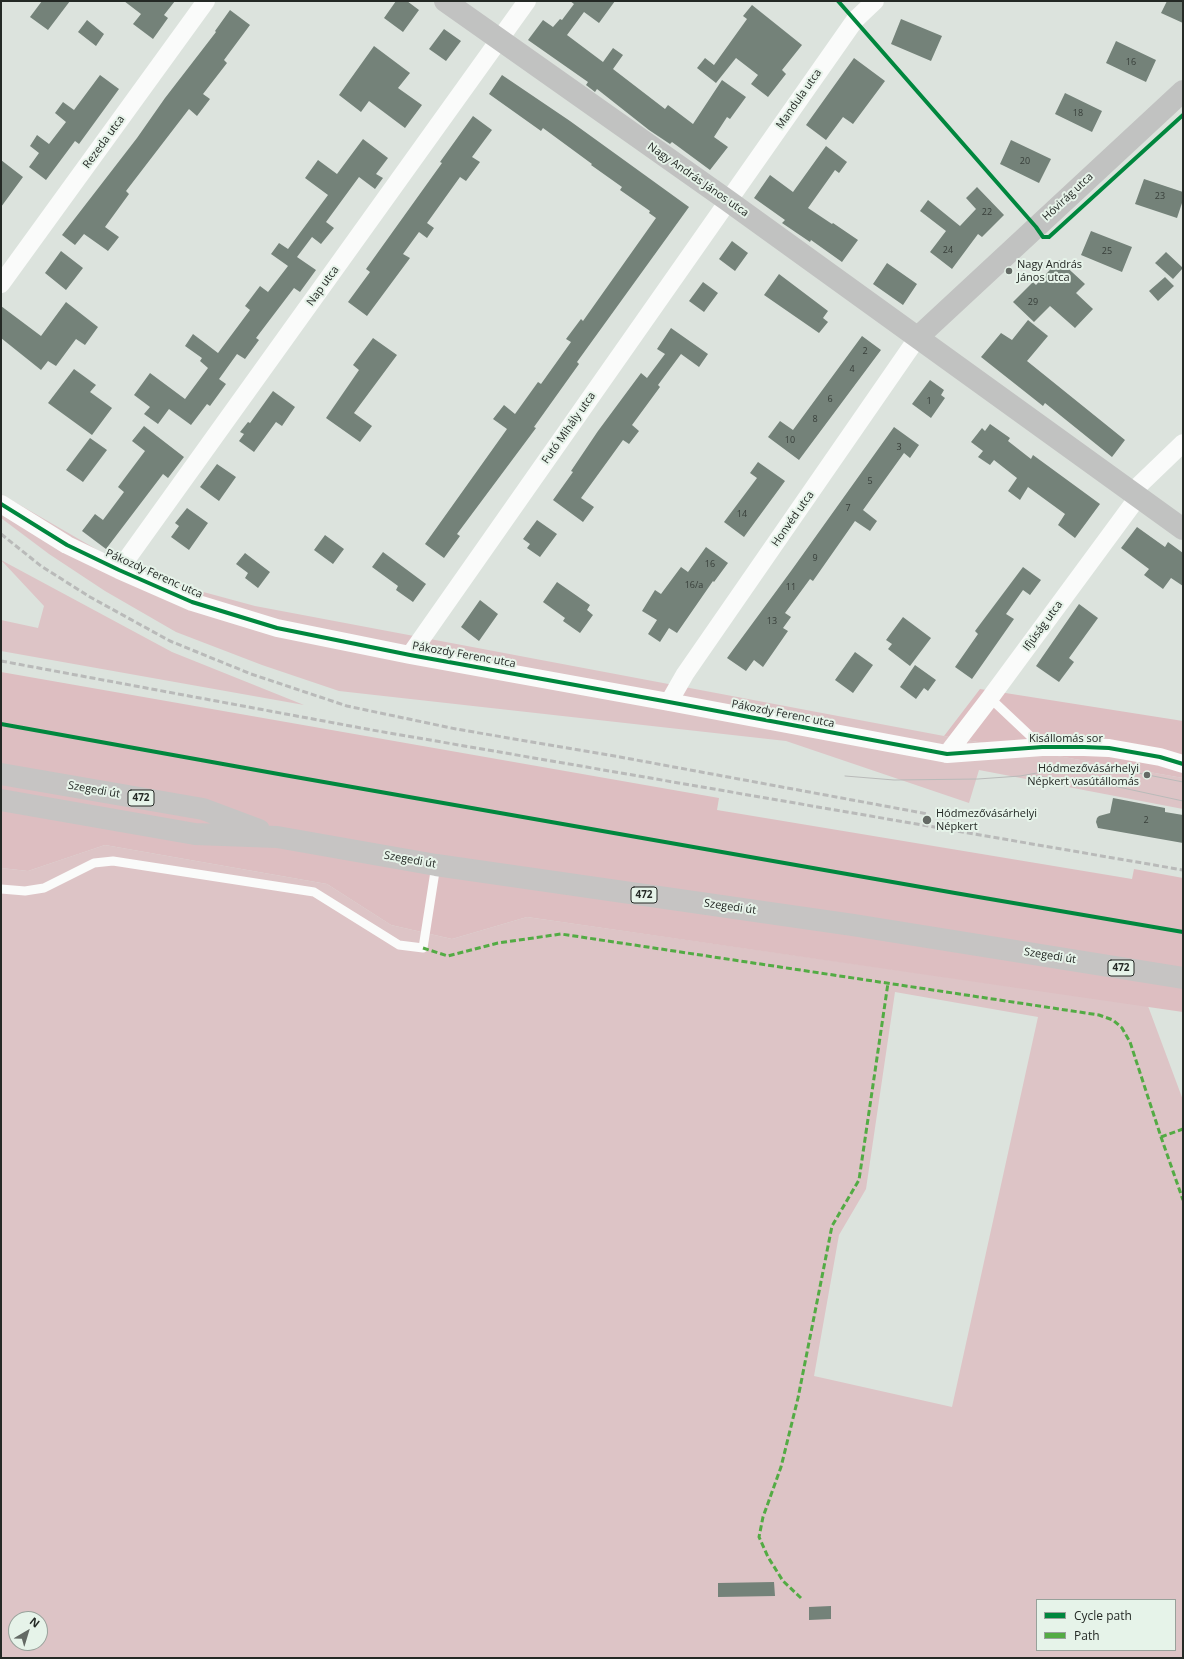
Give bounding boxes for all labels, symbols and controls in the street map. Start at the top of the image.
house number: 16 [1126,57,1136,67]
street label: Mandula utca [774,67,824,131]
house number: 18 [1073,108,1083,118]
street label: Rezeda utca [80,113,128,171]
street label: Nagy András János utca [645,140,751,220]
house number: 20 [1020,156,1030,166]
street label: Hóvirág utca [1040,170,1096,224]
house number: 23 [1155,191,1165,201]
house number: 22 [982,207,992,217]
house number: 24 [943,245,953,255]
house number: 25 [1102,246,1112,256]
place label: Nagy András János utca [1017,258,1082,284]
street label: Nap utca [304,264,342,308]
marker: Nagy András János utca [1004,266,1014,276]
house number: 29 [1028,297,1038,307]
house number: 2 [862,346,868,356]
house number: 4 [849,364,855,374]
street label: Futó Mihály utca [539,390,599,466]
house number: 6 [827,394,833,404]
house number: 1 [926,396,932,406]
house number: 8 [812,414,818,424]
house number: 10 [785,435,795,445]
house number: 3 [896,442,902,452]
house number: 5 [867,476,873,486]
street label: Honvéd utca [769,489,817,549]
house number: 7 [845,503,851,513]
house number: 14 [737,509,747,519]
street label: Pákozdy Ferenc utca [103,547,205,601]
house number: 9 [812,553,818,563]
house number: 16 [705,559,715,569]
house number: 16/a [685,580,703,590]
house number: 11 [786,582,796,592]
street label: Ifjúság utca [1020,598,1066,654]
house number: 13 [767,616,777,626]
street label: Pákozdy Ferenc utca [411,639,517,671]
street label: Pákozdy Ferenc utca [730,698,836,730]
street label: Kisállomás sor [1029,732,1103,746]
place label: Hódmezővásárhelyi Népkert vasútállomás [1027,762,1139,788]
marker: Hódmezővásárhelyi Népkert vasútállomás [1142,770,1152,780]
street label: Szegedi út [67,779,121,801]
road number: 472 [128,790,154,806]
place label: Hódmezővásárhelyi Népkert [936,807,1037,833]
marker: Hódmezővásárhelyi Népkert [921,814,933,826]
house number: 2 [1143,815,1149,825]
street label: Szegedi út [383,849,437,871]
road number: 472 [631,887,657,903]
street label: Szegedi út [703,897,757,917]
street label: Szegedi út [1023,945,1077,967]
road number: 472 [1108,960,1134,976]
legend [1036,1599,1176,1651]
text: Cycle path [1074,1607,1132,1624]
north arrow [8,1611,48,1651]
text: N [27,1613,43,1631]
text: Path [1074,1627,1100,1644]

